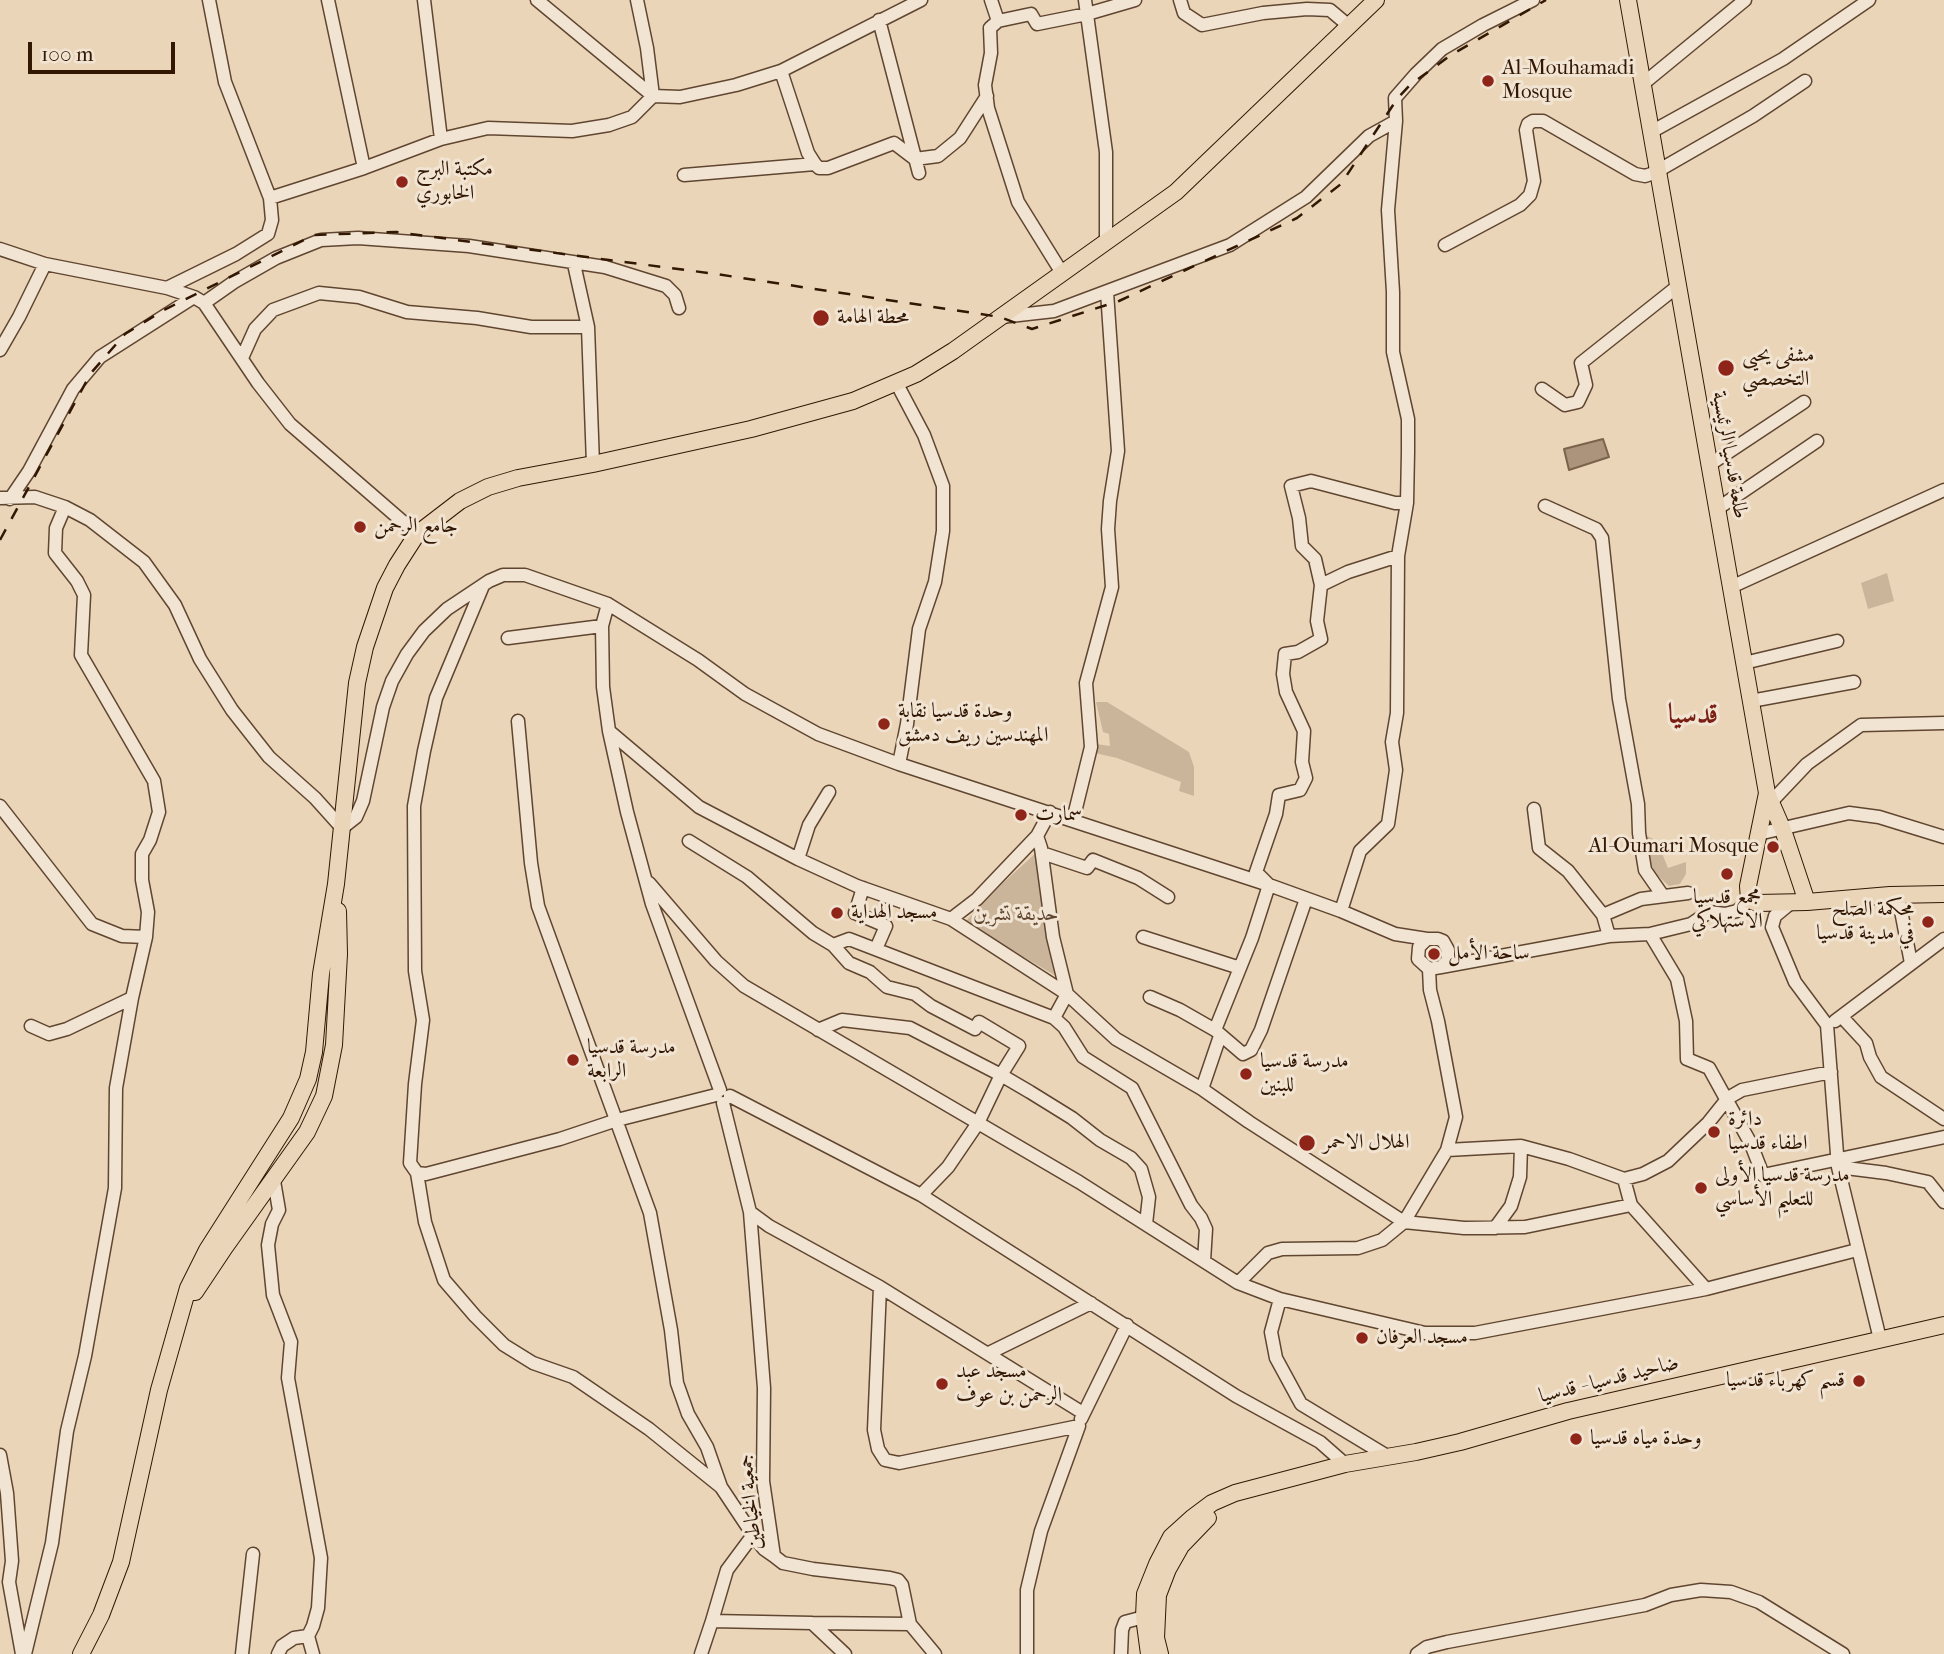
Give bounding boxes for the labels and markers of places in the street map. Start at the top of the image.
place label: Al-Mouhamadi Mosque [1502,56,1634,106]
marker: Al-Mouhamadi Mosque [1480,73,1496,89]
place label: مكتبة البرج الخابوري [416,157,493,207]
marker: مكتبة البرج الخابوري [394,174,410,190]
place label: محطة الهامة [837,305,909,331]
marker: محطة الهامة [811,308,831,328]
place label: مشفى يحيى التخصصي [1742,343,1814,393]
marker: مشفى يحيى التخصصي [1716,358,1736,378]
place label: جامع الرحمن [374,514,458,540]
marker: جامع الرحمن [352,519,368,535]
place label: وحدة قدسيا نقابة المهندسين ريف دمشق [898,699,1048,749]
marker: وحدة قدسيا نقابة المهندسين ريف دمشق [876,716,892,732]
place label: سمارت [1035,802,1082,828]
marker: سمارت [1013,807,1029,823]
place label: Al-Oumari Mosque [1588,834,1759,860]
marker: Al-Oumari Mosque [1765,839,1781,855]
marker: مجمع قدسيا الاستهلاكي [1719,866,1735,882]
place label: مجمع قدسيا الاستهلاكي [1691,885,1763,935]
place label: محكمة الصلح في مدينة قدسيا [1816,897,1914,947]
place label: مسجد الهداية [851,900,937,926]
marker: مسجد الهداية [829,905,845,921]
marker: محكمة الصلح في مدينة قدسيا [1920,914,1936,930]
place label: ساحة الأمل [1448,941,1530,967]
marker: ساحة الأمل [1426,946,1442,962]
place label: مدرسة قدسيا الرابعة [587,1035,676,1085]
place label: مدرسة قدسيا للبنين [1260,1049,1349,1099]
marker: مدرسة قدسيا الرابعة [565,1052,581,1068]
marker: مدرسة قدسيا للبنين [1238,1066,1254,1082]
place label: دائرة اطفاء قدسيا [1728,1107,1808,1157]
marker: دائرة اطفاء قدسيا [1706,1124,1722,1140]
place label: الهلال الاحمر [1323,1130,1410,1156]
marker: الهلال الاحمر [1297,1133,1317,1153]
place label: مدرسة قدسيا الأولى للتعليم الأساسي [1715,1163,1850,1213]
marker: مدرسة قدسيا الأولى للتعليم الأساسي [1693,1180,1709,1196]
place label: مسجد العرفان [1376,1325,1468,1351]
marker: مسجد العرفان [1354,1330,1370,1346]
place label: مسجد عبد الرحمن بن عوف [956,1359,1062,1409]
place label: قسم كهرباء قدسيا [1726,1368,1845,1394]
marker: قسم كهرباء قدسيا [1851,1373,1867,1389]
marker: مسجد عبد الرحمن بن عوف [934,1376,950,1392]
place label: وحدة مياه قدسيا [1590,1426,1702,1452]
marker: وحدة مياه قدسيا [1568,1431,1584,1447]

